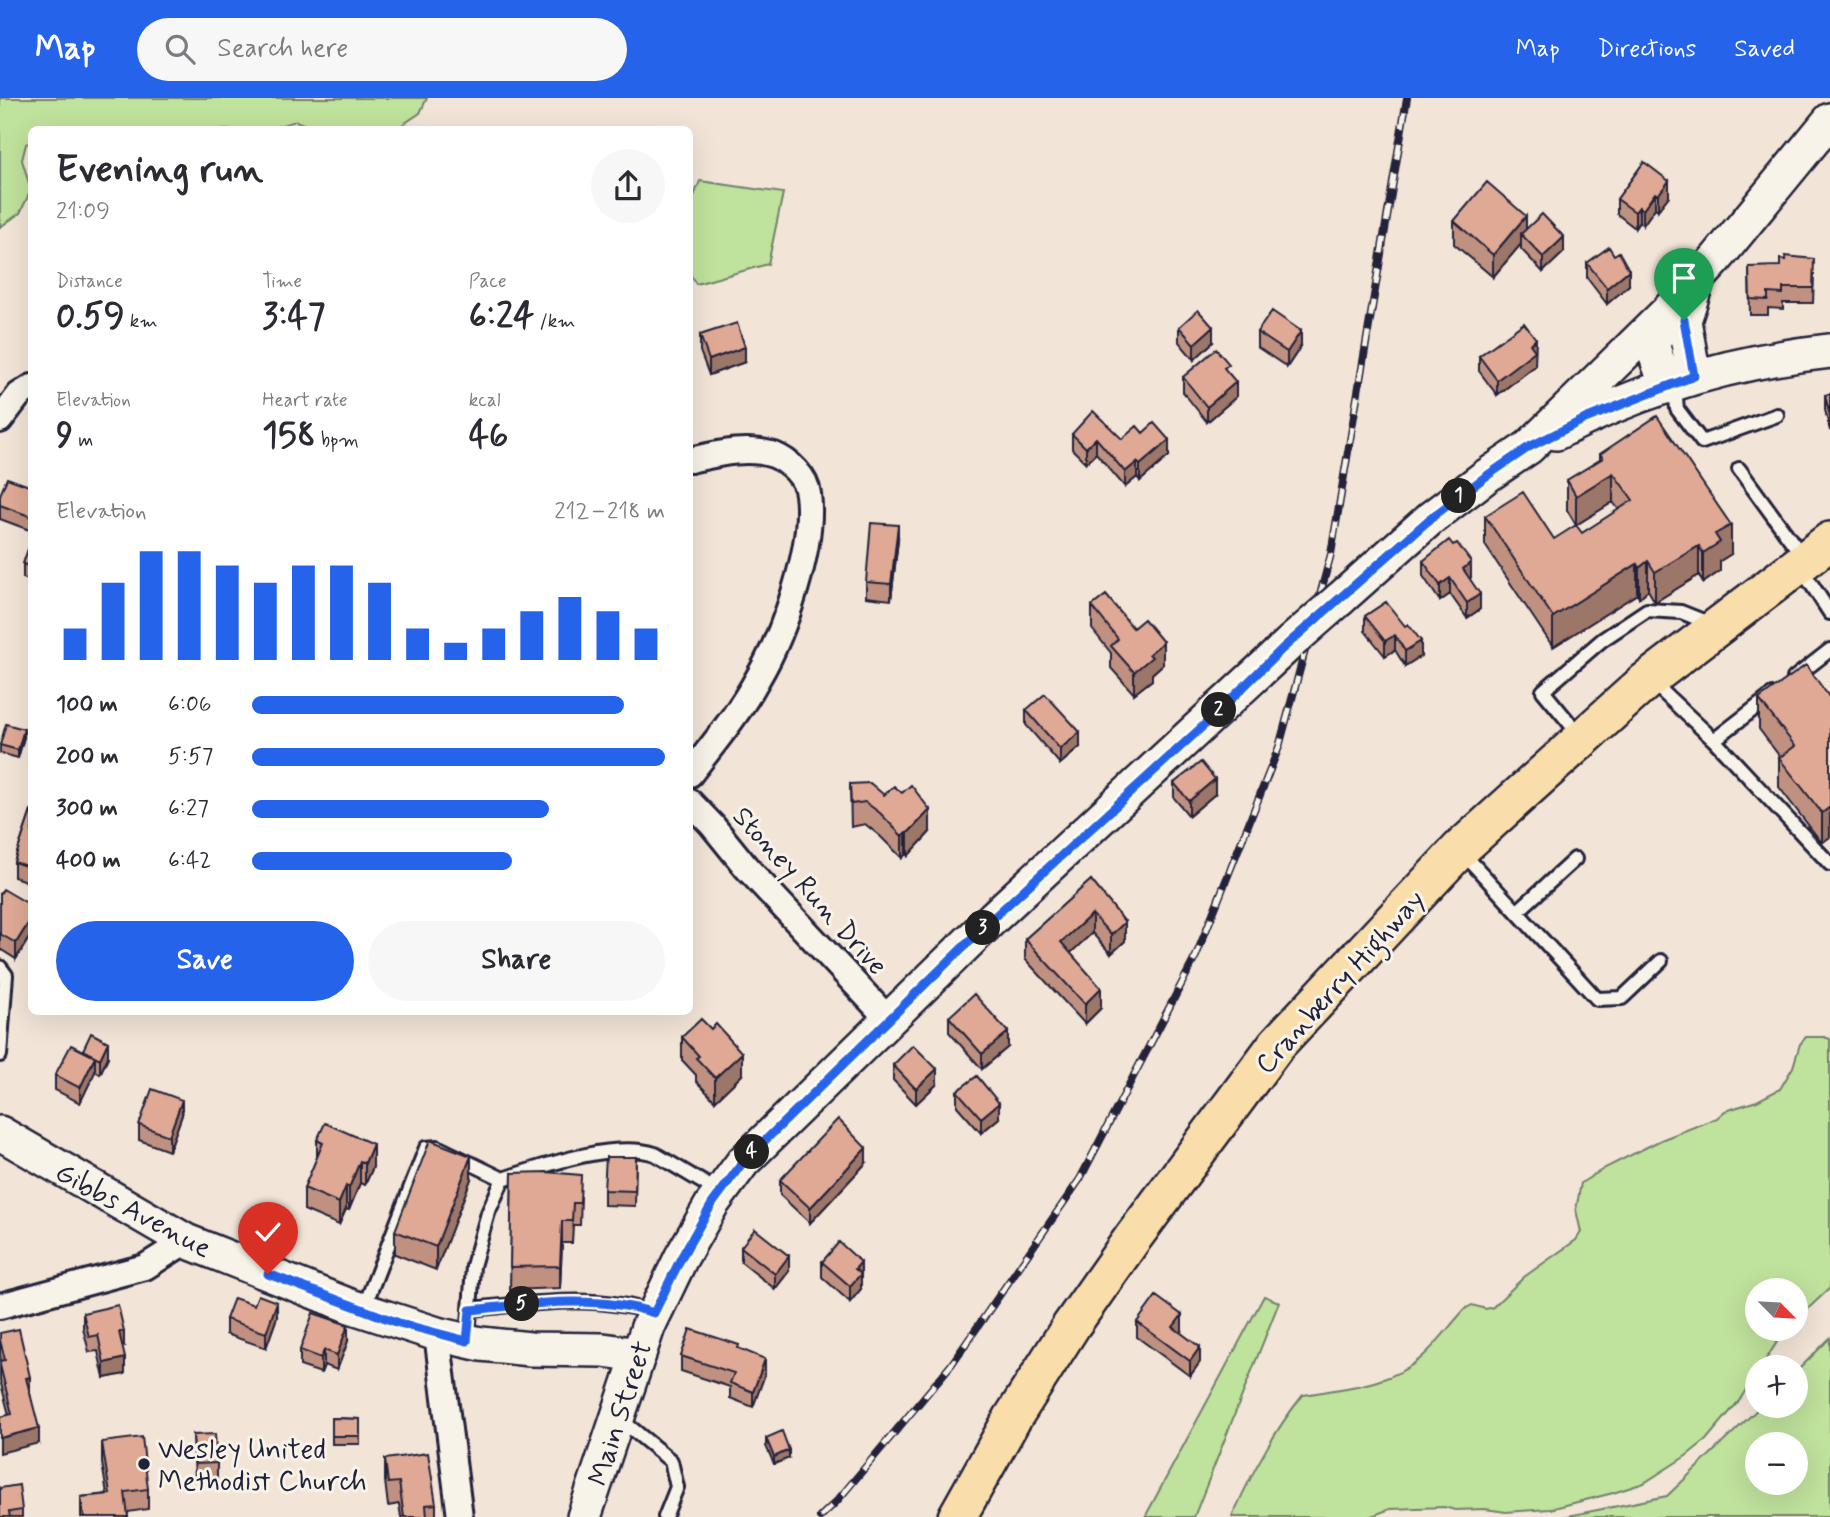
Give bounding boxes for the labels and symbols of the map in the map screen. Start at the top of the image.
pin [1654,248,1714,320]
pin: 1 [1442,478,1476,514]
pin: 2 [1202,692,1236,728]
street label: Stoney Run Drive [723,799,895,984]
street label: Cranberry Highway [1248,882,1436,1085]
pin: 3 [965,910,1000,946]
pin: 4 [734,1134,770,1170]
street label: Gibbs Avenue [48,1155,217,1268]
pin [238,1202,298,1274]
north arrow [1745,1278,1808,1340]
pin: 5 [504,1286,540,1322]
street label: Main Street [581,1337,662,1491]
place label: Wesley United Methodist Church [158,1432,367,1501]
marker: Wesley United Methodist Church [136,1456,152,1472]

